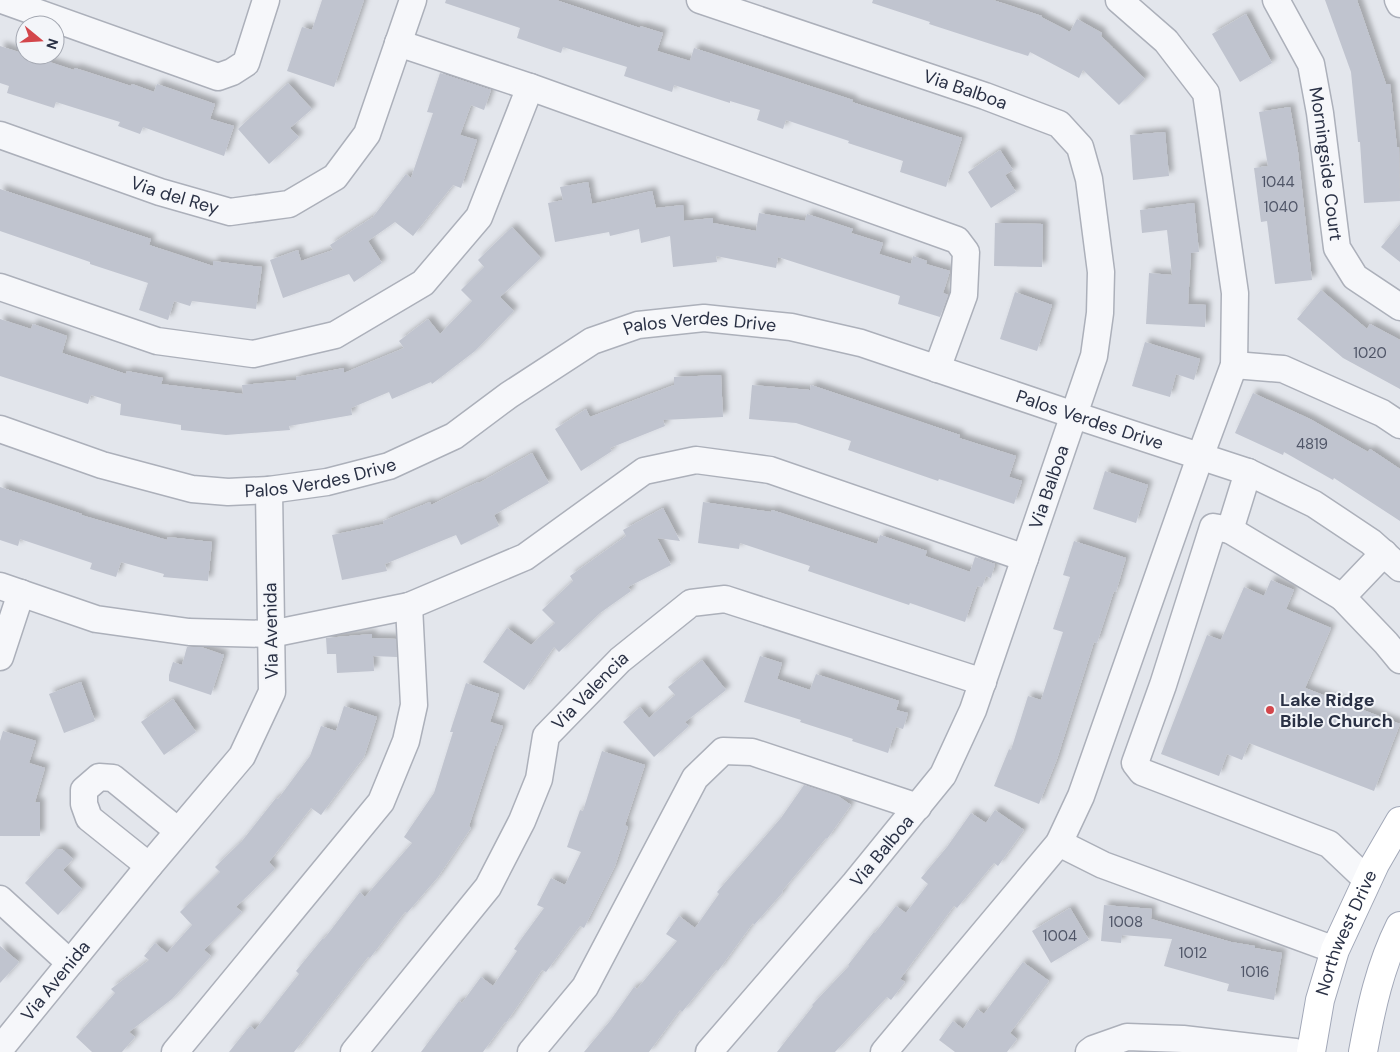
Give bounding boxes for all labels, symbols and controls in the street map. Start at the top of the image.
north arrow [15,15,65,65]
text: N [42,36,63,52]
street label: Via Balboa [920,64,1011,115]
street label: Morningside Court [1303,85,1348,242]
street label: Via del Rey [127,170,222,220]
house number: 1044 [1261,172,1295,192]
house number: 1040 [1264,197,1298,217]
street label: Palos Verdes Drive [620,306,777,341]
house number: 1020 [1353,343,1387,363]
street label: Palos Verdes Drive [1013,384,1167,456]
house number: 4819 [1296,434,1328,454]
street label: Via Balboa [1023,442,1075,532]
street label: Palos Verdes Drive [244,452,400,503]
street label: Via Avenida [258,582,284,680]
street label: Via Valencia [546,646,633,735]
place label: Lake Ridge Bible Church [1280,688,1393,733]
marker: Lake Ridge Bible Church [1264,704,1276,716]
street label: Via Balboa [845,810,919,892]
street label: Northwest Drive [1310,866,1383,998]
house number: 1008 [1109,912,1143,932]
house number: 1004 [1043,926,1077,946]
street label: Via Avenida [16,936,96,1026]
house number: 1012 [1179,943,1207,963]
house number: 1016 [1240,962,1270,982]

